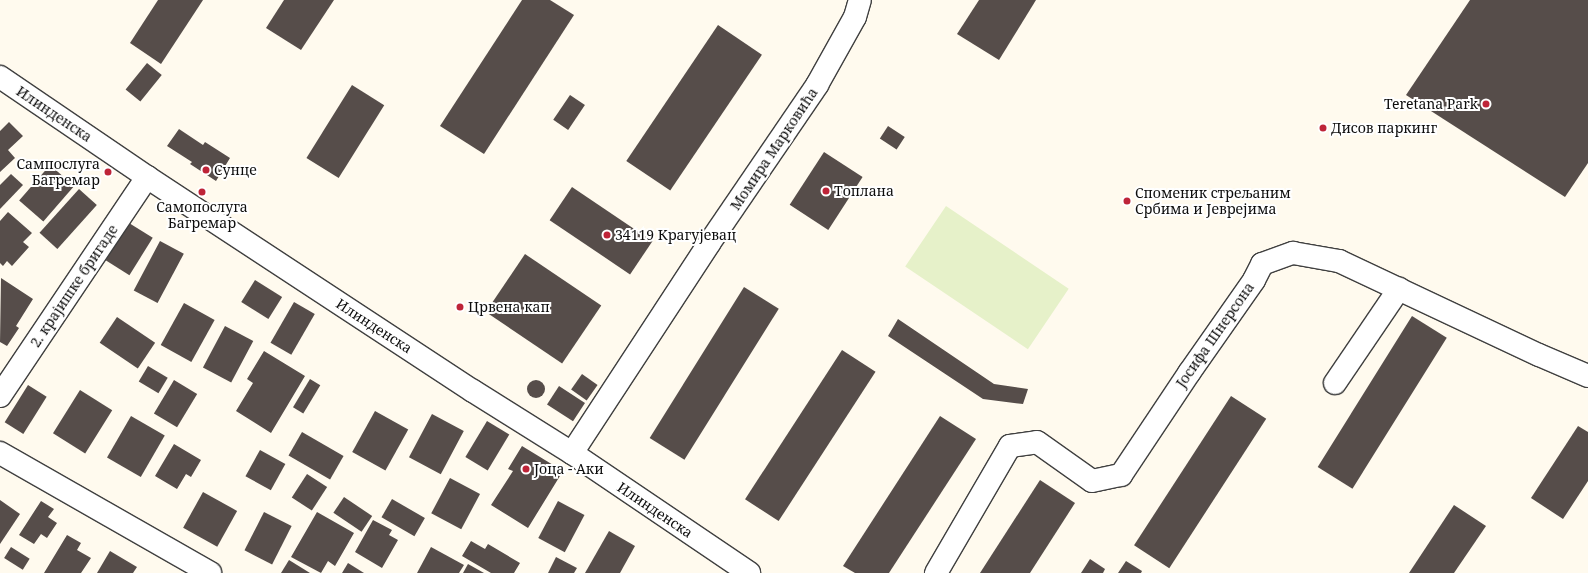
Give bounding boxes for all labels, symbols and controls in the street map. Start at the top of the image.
street label: Илинденска [13,83,95,145]
street label: Момира Марковића [727,85,821,213]
place label: Teretana Park [1384,96,1478,112]
marker: Teretana Park [1481,99,1491,109]
place label: Дисов паркинг [1331,120,1437,136]
marker: Дисов паркинг [1318,123,1328,133]
place label: Сампослуга Багремар [16,156,100,188]
place label: Сунце [214,162,257,178]
marker: Сунце [201,165,211,175]
marker: Сампослуга Багремар [103,167,113,177]
place label: Топлана [834,183,894,199]
place label: Споменик стрељаним Србима и Јеврејима [1135,185,1291,218]
marker: Топлана [821,186,831,196]
marker: Самопослуга Багремар [197,187,207,197]
marker: Споменик стрељаним Србима и Јеврејима [1122,196,1132,206]
place label: Самопослуга Багремар [156,199,248,232]
street label: 2. крајишке бригаде [27,222,121,350]
place label: 34119 Крагујевац [615,227,736,243]
marker: 34119 Крагујевац [602,230,612,240]
street label: Јосифа Шнерсона [1172,279,1258,391]
street label: Илинденска [333,295,415,357]
place label: Црвена кап [468,299,550,315]
marker: Црвена кап [455,302,465,312]
place label: Јоца - Аки [534,461,604,477]
marker: Јоца - Аки [521,464,531,474]
street label: Илинденска [614,479,696,541]

